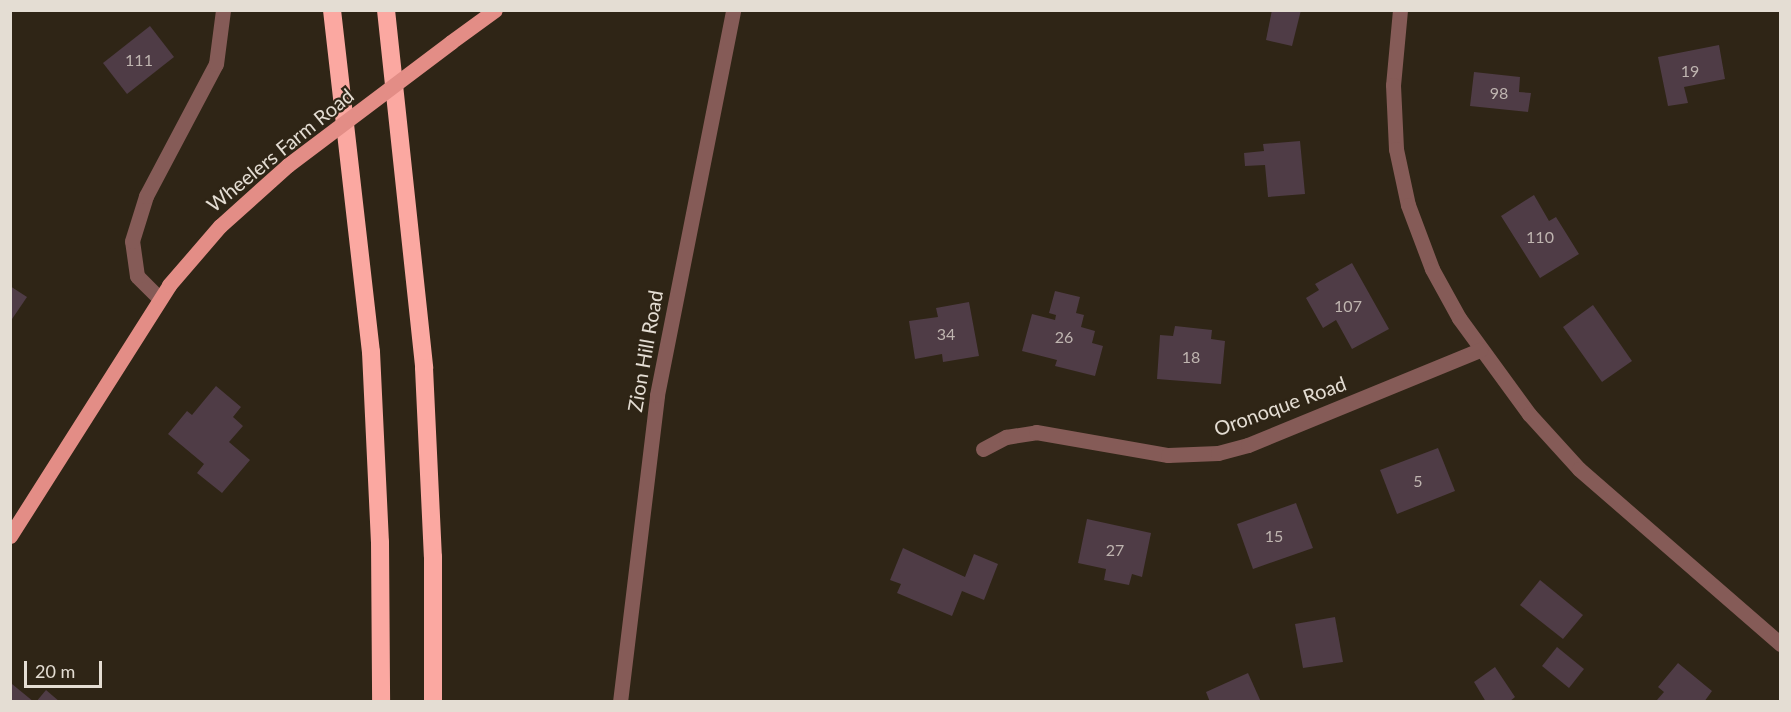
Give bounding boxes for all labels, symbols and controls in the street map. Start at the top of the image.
house number: 111 [125,50,153,70]
house number: 19 [1681,61,1699,81]
street label: Wheelers Farm Road [202,83,358,217]
house number: 98 [1490,83,1508,103]
house number: 110 [1526,227,1554,247]
street label: Zion Hill Road [622,288,668,414]
house number: 107 [1334,296,1362,316]
house number: 34 [937,324,955,344]
house number: 26 [1055,327,1073,347]
house number: 18 [1182,347,1200,367]
street label: Oronoque Road [1211,371,1349,441]
house number: 5 [1413,471,1423,491]
house number: 15 [1265,526,1283,546]
house number: 27 [1106,540,1124,560]
scale bar [27,649,105,687]
text: 20 m [35,660,75,682]

